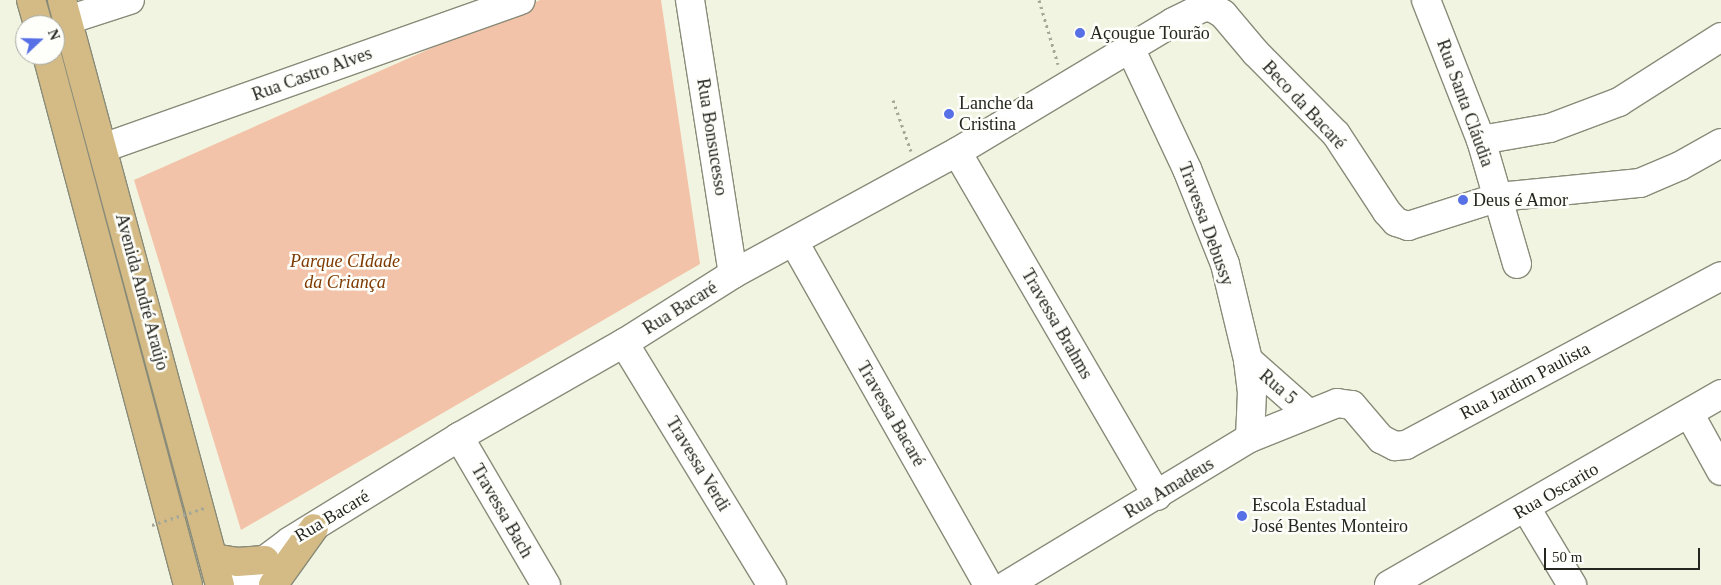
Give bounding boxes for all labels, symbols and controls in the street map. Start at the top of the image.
north arrow [15,15,65,65]
place label: Açougue Tourão [1090,22,1210,44]
text: N [45,27,62,42]
marker: Açougue Tourão [1074,27,1086,39]
street label: Rua Santa Cláudia [1432,36,1498,170]
street label: Rua Castro Alves [249,42,375,106]
street label: Beco da Bacaré [1258,56,1350,154]
street label: Rua Bonsucesso [692,77,732,197]
place label: Lanche da Cristina [959,93,1033,136]
marker: Lanche da Cristina [943,108,955,120]
street label: Travessa Debussy [1174,159,1238,289]
place label: Deus é Amor [1473,189,1569,211]
marker: Deus é Amor [1457,194,1469,206]
street label: Avenida André Araújo [110,210,174,374]
park label: Parque CIdade da Criança [290,251,400,294]
street label: Travessa Brahms [1017,265,1097,383]
street label: Rua Bacaré [639,277,721,339]
street label: Rua Jardim Paulista [1456,338,1594,424]
street label: Travessa Bacaré [852,358,930,470]
street label: Rua 5 [1255,365,1301,409]
street label: Travessa Verdi [661,413,735,515]
street label: Rua Amadeus [1120,453,1218,523]
street label: Rua Oscarito [1510,458,1602,524]
street label: Travessa Bach [466,460,538,562]
street label: Rua Bacaré [291,485,373,547]
place label: Escola Estadual José Bentes Monteiro [1252,495,1408,538]
marker: Escola Estadual José Bentes Monteiro [1236,510,1248,522]
scale bar [1546,538,1702,570]
text: 50 m [1552,549,1582,565]

